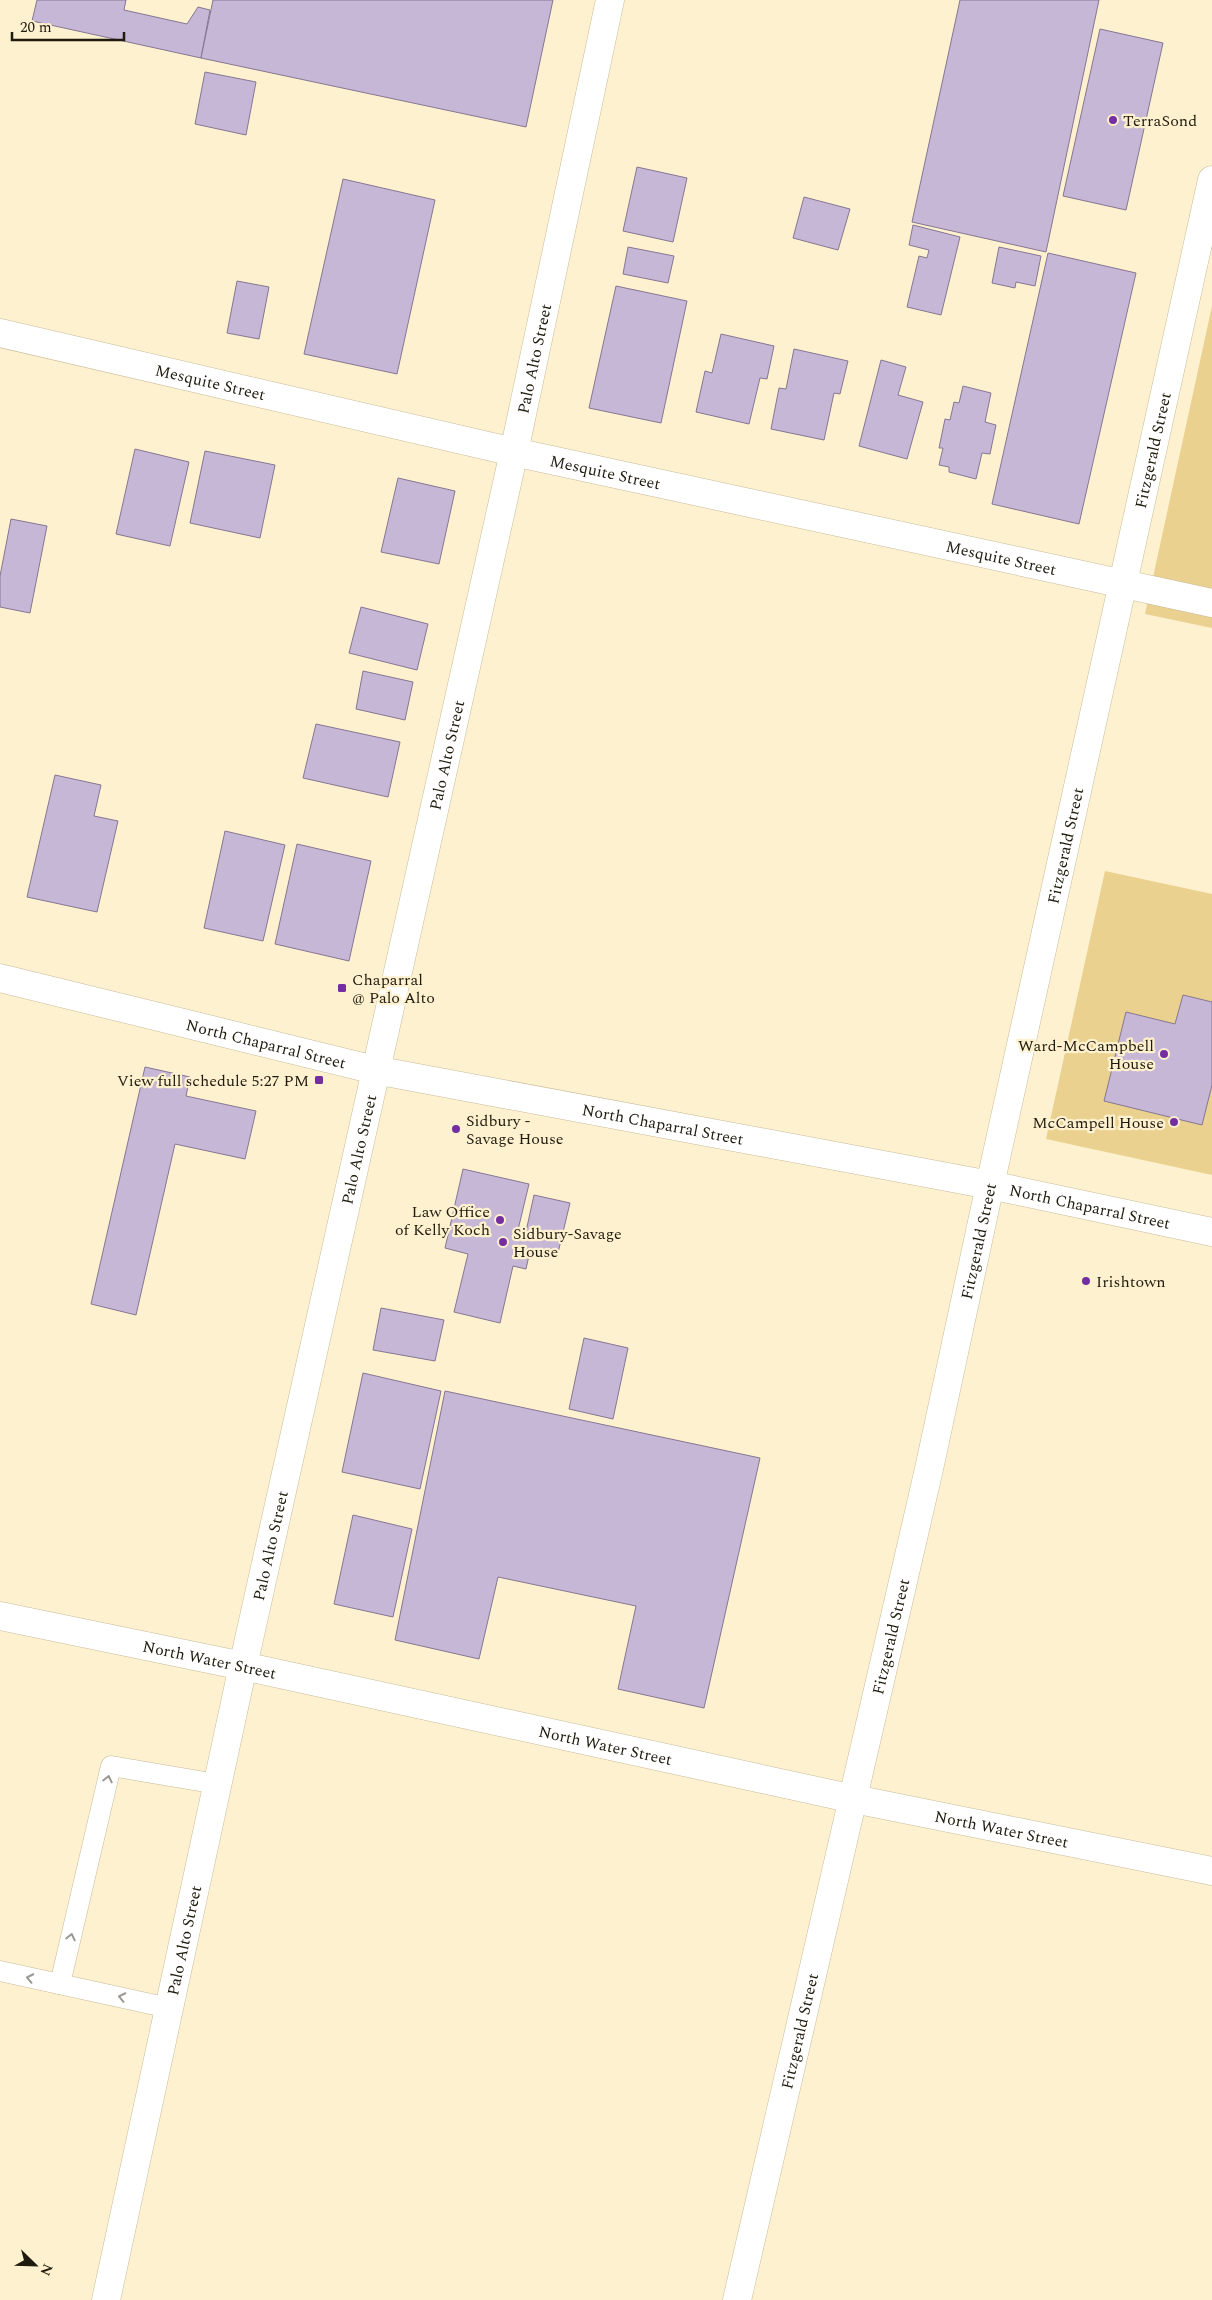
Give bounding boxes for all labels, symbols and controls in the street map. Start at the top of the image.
scale bar [12,10,125,42]
text: 20 m [20,16,52,39]
place label: TerraSond [1123,109,1197,133]
marker: TerraSond [1107,114,1119,126]
street label: Palo Alto Street [511,301,558,416]
street label: Mesquite Street [153,358,268,407]
street label: Fitzgerald Street [1129,390,1178,511]
street label: Mesquite Street [548,449,663,496]
street label: Mesquite Street [943,535,1059,582]
street label: Palo Alto Street [423,698,471,813]
street label: Fitzgerald Street [1041,785,1091,906]
place label: Chaparral @ Palo Alto [352,968,435,1010]
marker: Chaparral @ Palo Alto [336,982,348,994]
street label: North Chaparral Street [183,1013,349,1076]
place label: Ward-McCampbell House [1018,1034,1154,1076]
marker: Ward-McCampbell House [1158,1048,1170,1060]
place label: View full schedule 5:27 PM [117,1069,309,1093]
marker: View full schedule 5:27 PM [313,1074,325,1086]
street label: Palo Alto Street [335,1092,383,1207]
street label: North Chaparral Street [580,1098,746,1152]
place label: Sidbury - Savage House [466,1109,564,1151]
place label: McCampell House [1032,1111,1164,1135]
marker: McCampell House [1168,1116,1180,1128]
marker: Sidbury - Savage House [450,1123,462,1135]
street label: North Chaparral Street [1007,1178,1173,1236]
street label: Fitzgerald Street [955,1181,1003,1302]
place label: Law Office of Kelly Koch [395,1200,490,1242]
marker: Law Office of Kelly Koch [494,1214,506,1226]
place label: Sidbury-Savage House [513,1222,622,1264]
marker: Sidbury-Savage House [497,1236,509,1248]
place label: Irishtown [1096,1270,1166,1294]
marker: Irishtown [1080,1275,1092,1287]
street label: Palo Alto Street [247,1488,295,1603]
street label: Fitzgerald Street [866,1576,916,1697]
street label: North Water Street [140,1635,279,1686]
street label: North Water Street [536,1720,674,1772]
one-way arrow [102,1774,113,1783]
street label: North Water Street [933,1805,1071,1855]
street label: Palo Alto Street [161,1883,208,1998]
one-way arrow [65,1932,76,1941]
street label: Fitzgerald Street [775,1971,825,2092]
one-way arrow [26,1973,35,1984]
one-way arrow [117,1993,126,2003]
north arrow [10,2240,60,2290]
text: N [35,2261,58,2279]

